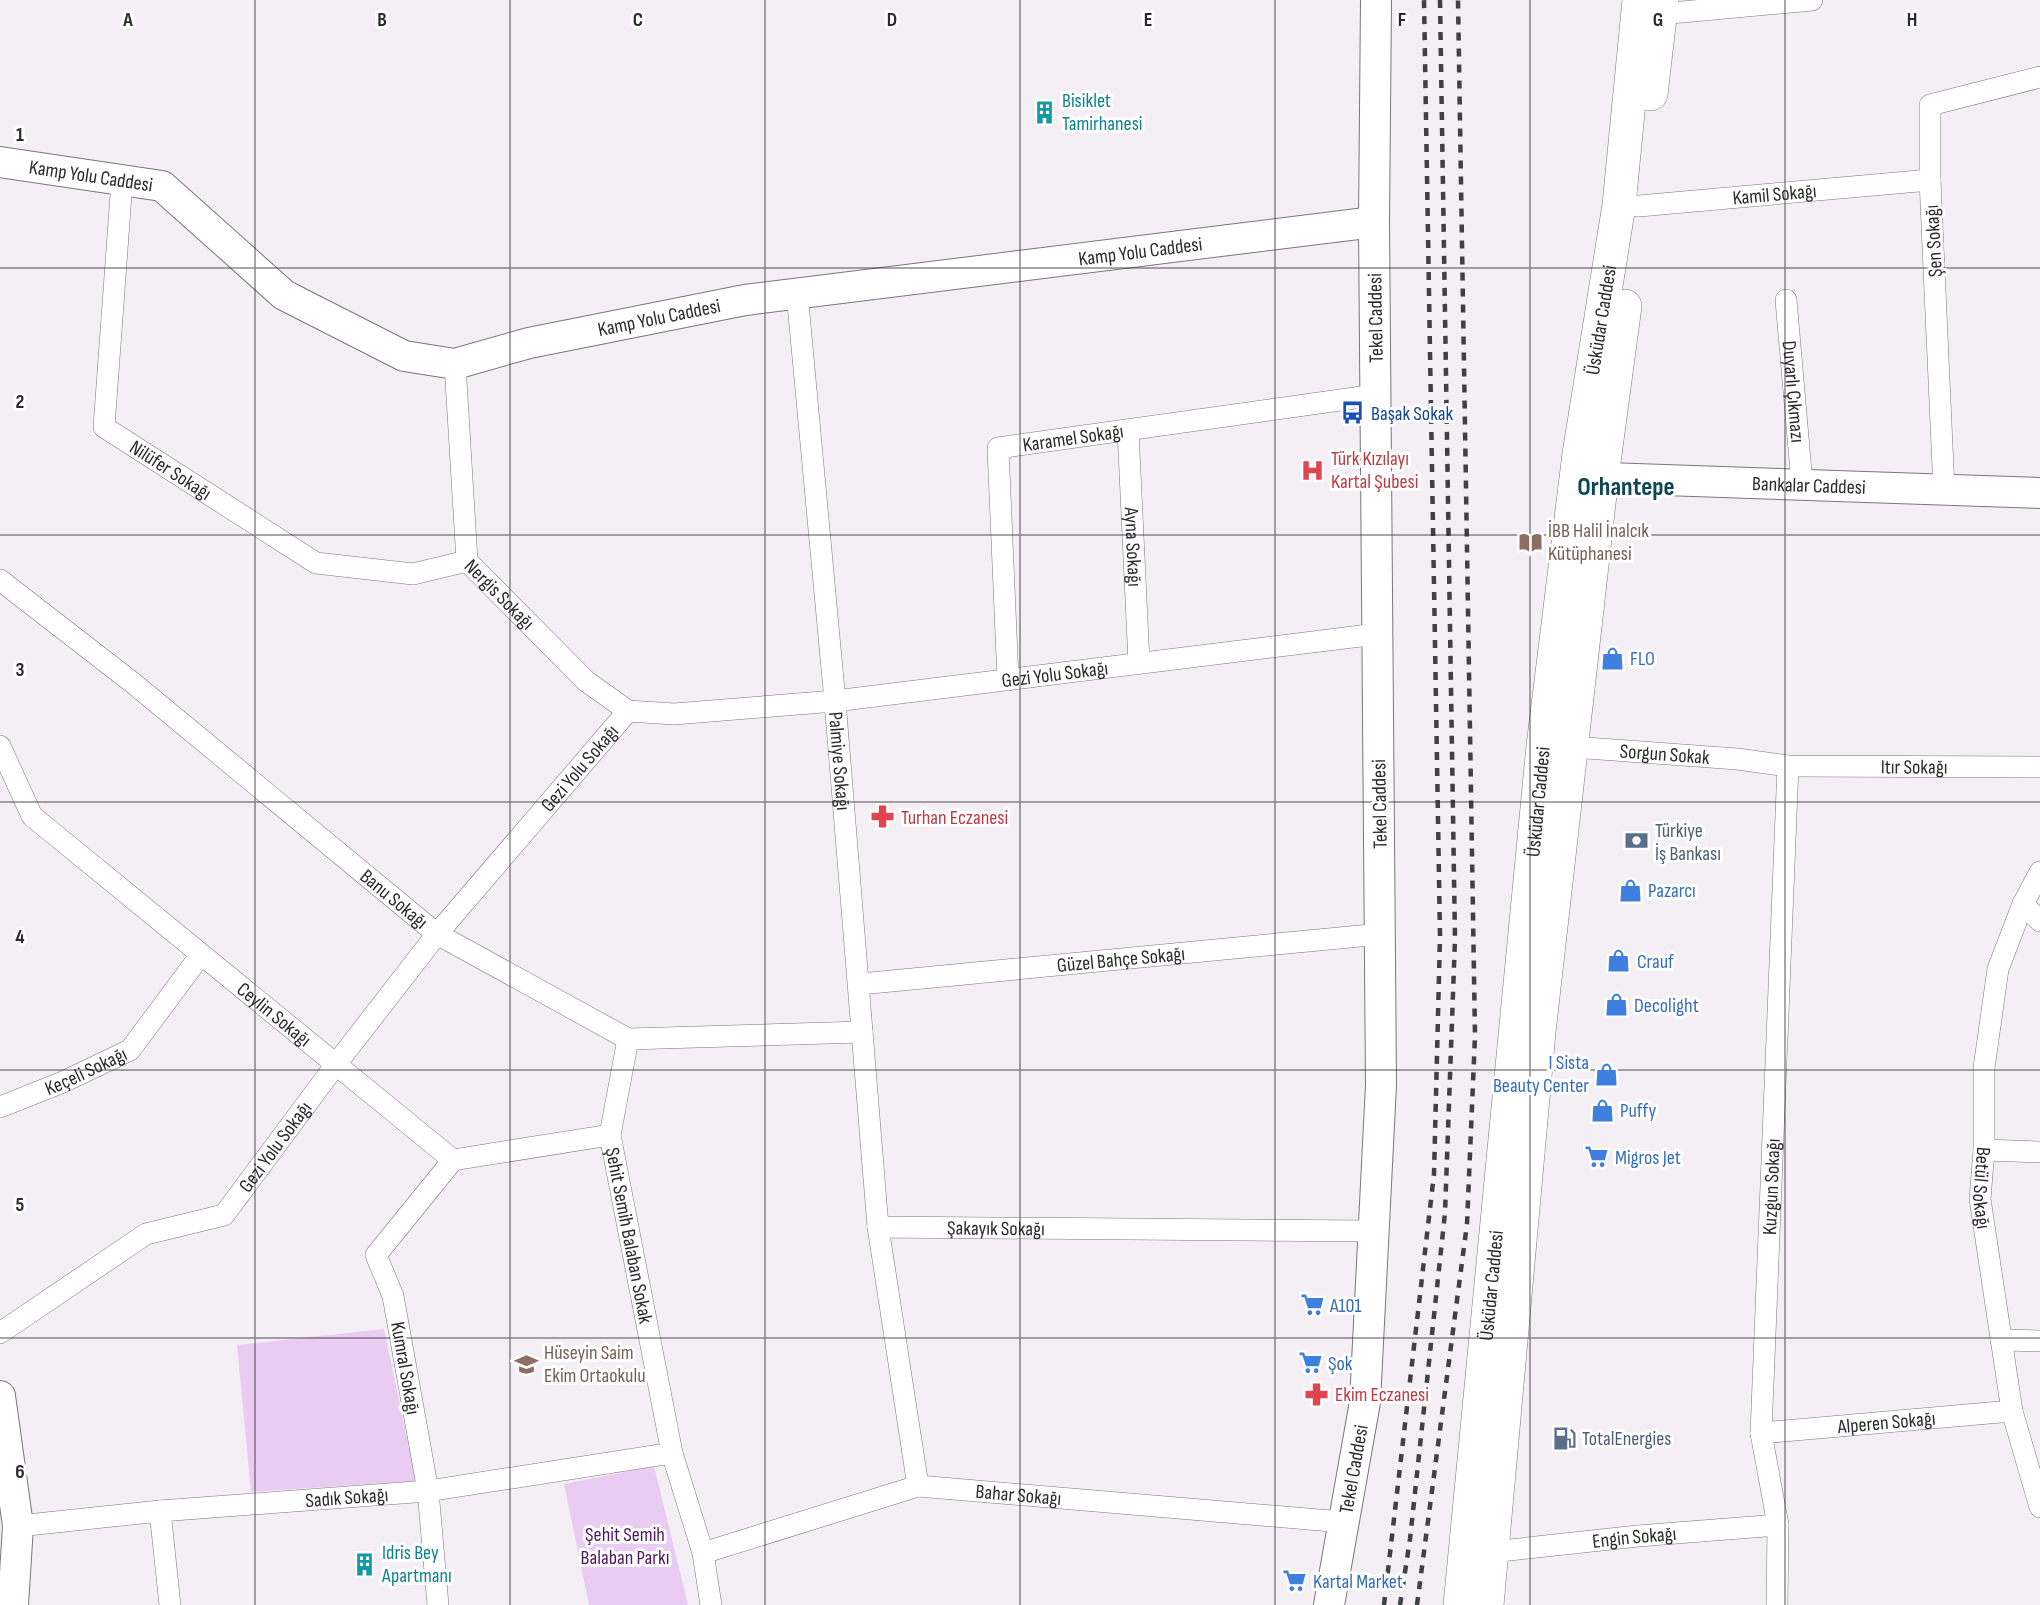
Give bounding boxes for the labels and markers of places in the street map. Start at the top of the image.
place label: Bisiklet Tamirhanesi [1062,89,1143,136]
building icon: Bisiklet Tamirhanesi [1031,99,1057,125]
bus stop icon: Başak Sokak [1340,400,1366,426]
place label: Başak Sokak [1371,402,1453,426]
place label: Türk Kızılayı Kartal Şubesi [1331,447,1418,494]
hospital icon: Türk Kızılayı Kartal Şubesi [1300,457,1326,483]
place label: İBB Halil İnalcık Kütüphanesi [1548,519,1649,566]
library icon: İBB Halil İnalcık Kütüphanesi [1517,529,1543,555]
shop icon: FLO [1599,645,1625,671]
place label: FLO [1630,647,1655,671]
pharmacy icon: Turhan Eczanesi [870,804,896,830]
place label: Turhan Eczanesi [901,806,1008,830]
place label: Türkiye İş Bankası [1655,819,1721,866]
bank icon: Türkiye İş Bankası [1624,828,1650,854]
shop icon: Pazarcı [1617,877,1643,903]
place label: Pazarcı [1648,879,1696,903]
shop icon: Crauf [1606,948,1632,974]
place label: Crauf [1637,950,1674,974]
shop icon: Decolight [1603,992,1629,1018]
place label: Decolight [1634,994,1699,1018]
place label: I Sista Beauty Center [1493,1051,1589,1098]
shop icon: I Sista Beauty Center [1594,1061,1620,1087]
shop icon: Puffy [1589,1097,1615,1123]
place label: Puffy [1620,1099,1656,1123]
supermarket icon: Migros Jet [1584,1144,1610,1170]
place label: Migros Jet [1615,1146,1681,1170]
supermarket icon: A101 [1299,1292,1325,1318]
place label: A101 [1329,1294,1361,1318]
place label: Hüseyin Saim Ekim Ortaokulu [544,1341,646,1388]
supermarket icon: Şok [1297,1350,1323,1376]
school or university icon: Hüseyin Saim Ekim Ortaokulu [513,1351,539,1377]
place label: Şok [1328,1352,1353,1376]
pharmacy icon: Ekim Eczanesi [1304,1381,1330,1407]
place label: Ekim Eczanesi [1335,1383,1429,1407]
fuel station icon: TotalEnergies [1551,1425,1577,1451]
place label: TotalEnergies [1582,1427,1671,1451]
place label: Idris Bey Apartmanı [381,1541,452,1588]
building icon: Idris Bey Apartmanı [351,1551,377,1577]
supermarket icon: Kartal Market [1282,1568,1308,1594]
place label: Kartal Market [1313,1570,1403,1594]

